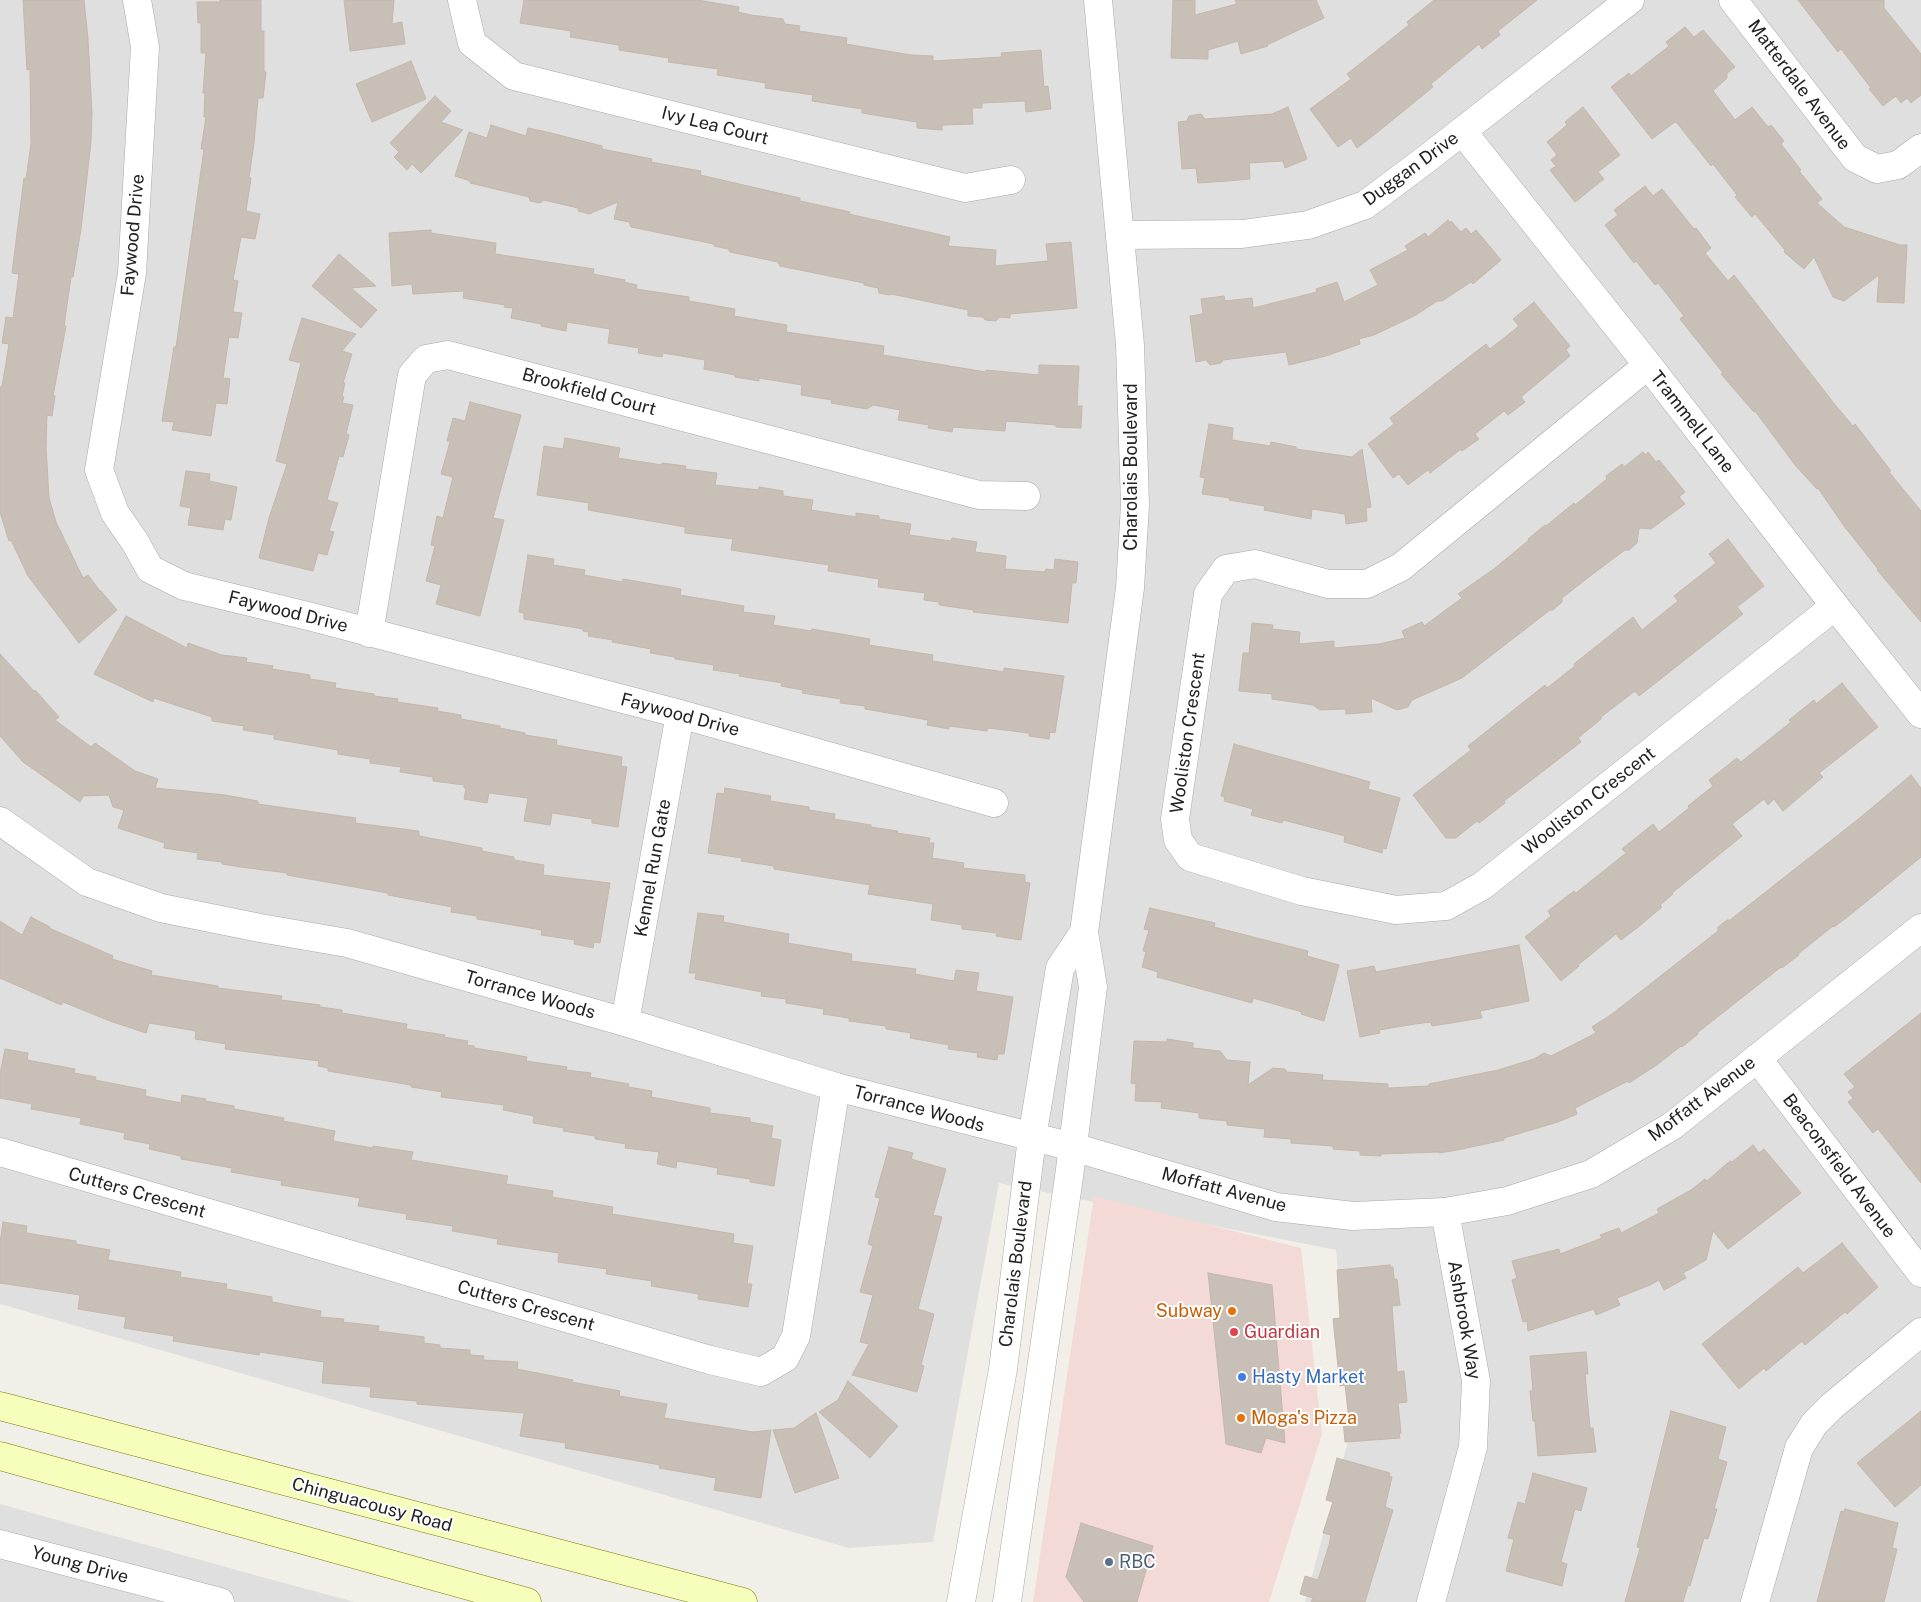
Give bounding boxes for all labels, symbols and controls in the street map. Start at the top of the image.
street label: Matterdale Avenue [1743,16,1855,154]
street label: Ivy Lea Court [659,102,771,150]
street label: Duggan Drive [1359,127,1463,211]
street label: Faywood Drive [117,173,149,297]
street label: Brookfield Court [520,364,658,420]
street label: Trammell Lane [1645,367,1739,477]
street label: Charolais Boulevard [1120,383,1142,551]
street label: Faywood Drive [226,587,350,637]
street label: Wooliston Crescent [1166,651,1210,815]
street label: Faywood Drive [618,689,742,741]
street label: Wooliston Crescent [1518,742,1660,860]
street label: Kennel Run Gate [630,797,676,939]
street label: Torrance Woods [462,966,598,1024]
street label: Moffatt Avenue [1644,1052,1760,1146]
street label: Torrance Woods [851,1081,987,1137]
street label: Beaconsfield Avenue [1778,1090,1900,1242]
street label: Cutters Crescent [66,1163,208,1223]
street label: Moffatt Avenue [1159,1163,1289,1217]
street label: Charolais Boulevard [995,1180,1037,1348]
street label: Ashbrook Way [1443,1259,1485,1381]
street label: Cutters Crescent [455,1276,597,1336]
place label: Subway [1156,1300,1222,1322]
marker: Subway [1226,1305,1238,1317]
place label: Guardian [1244,1321,1320,1343]
marker: Guardian [1228,1326,1240,1338]
place label: Hasty Market [1252,1366,1365,1388]
marker: Hasty Market [1236,1371,1248,1383]
place label: Moga's Pizza [1251,1407,1357,1429]
marker: Moga's Pizza [1235,1412,1247,1424]
street label: Chinguacousy Road [289,1473,455,1537]
street label: Young Drive [29,1542,131,1588]
place label: RBC [1119,1551,1156,1573]
marker: RBC [1103,1556,1115,1568]

